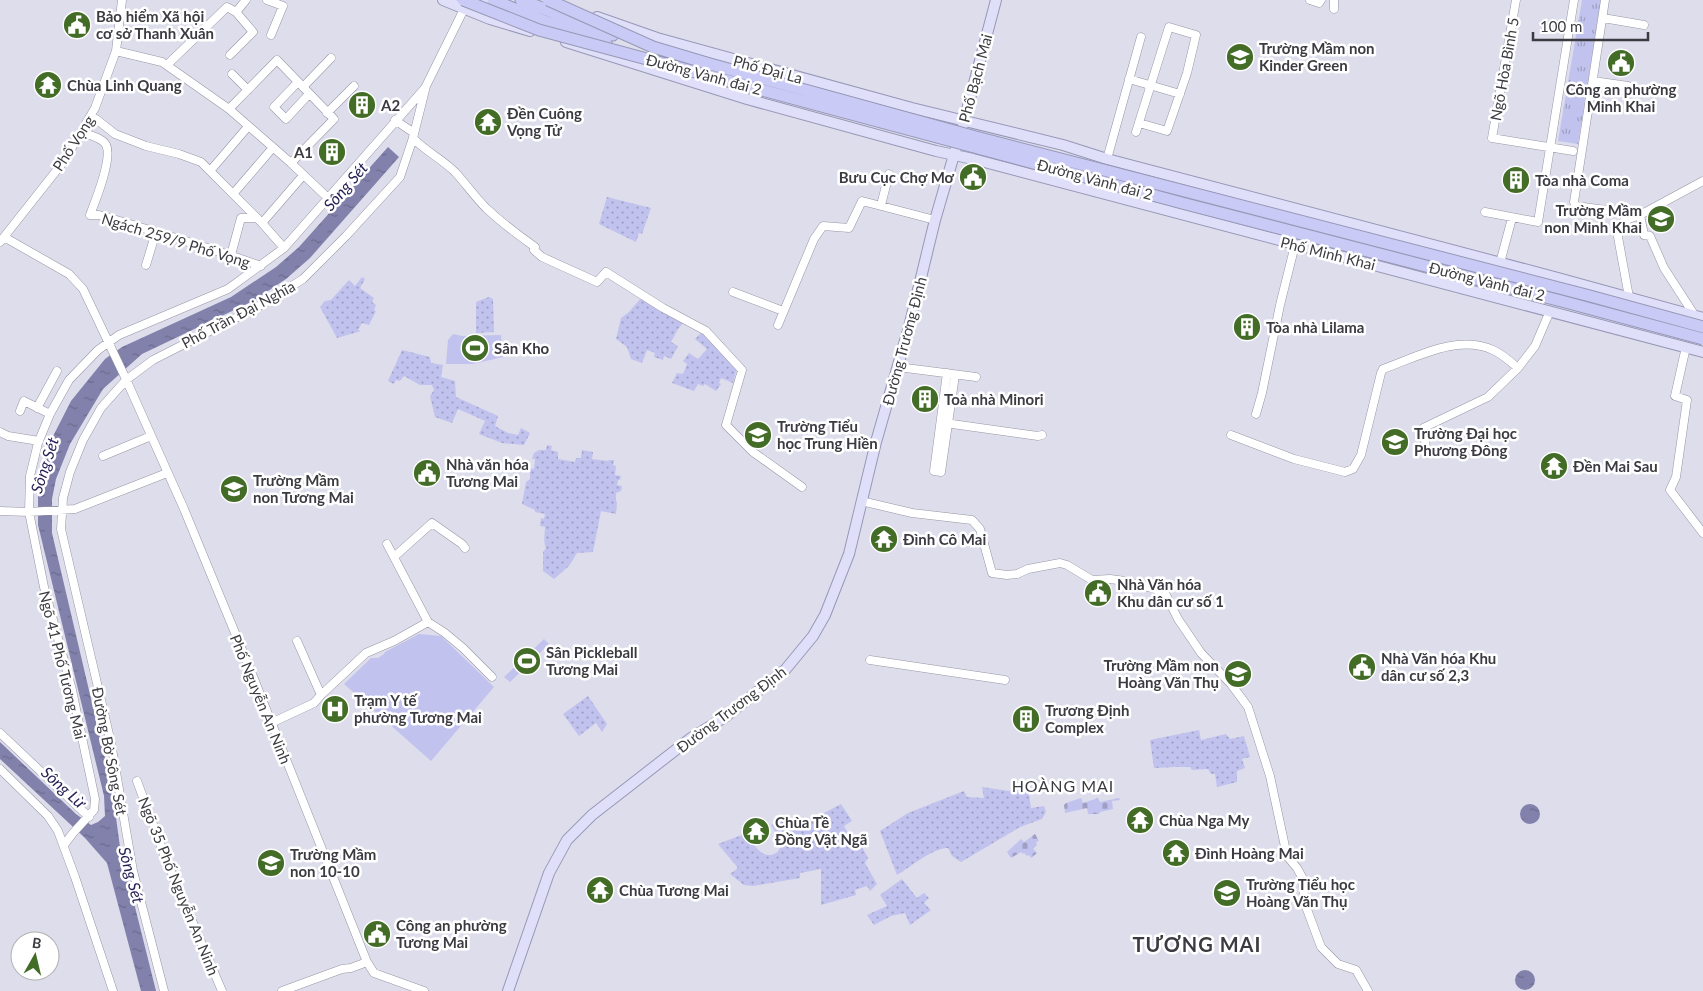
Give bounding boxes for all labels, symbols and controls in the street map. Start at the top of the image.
place label: Bảo hiểm Xã hội cơ sở Thanh Xuân [96,7,214,42]
public building icon: Bảo hiểm Xã hội cơ sở Thanh Xuân [62,10,92,40]
scale bar [1533,10,1648,42]
street label: Ngõ Hòa Bình 5 [1486,16,1522,122]
text: 100 m [1540,17,1582,35]
street label: Phố Bạch Mai [955,32,995,124]
place label: Trường Mầm non Kinder Green [1259,39,1375,74]
school or university icon: Trường Mầm non Kinder Green [1225,42,1255,72]
public building icon: Công an phường Minh Khai [1606,48,1636,78]
street label: Đường Vành đai 2 [644,50,764,98]
street label: Phố Đại La [731,51,805,87]
temple icon: Chùa Linh Quang [33,70,63,100]
place label: Chùa Linh Quang [67,76,182,94]
place label: Công an phường Minh Khai [1566,80,1676,115]
building icon: A2 [347,90,377,120]
place label: A2 [380,96,400,114]
place label: Đền Cuông Vọng Tử [506,104,582,139]
temple icon: Đền Cuông Vọng Tử [473,107,503,137]
street label: Phố Vọng [48,112,98,174]
building icon: A1 [317,137,347,167]
place label: A1 [293,143,313,161]
street label: Đường Vành đai 2 [1035,155,1155,203]
water label: Sông Sét [319,158,371,214]
public building icon: Bưu Cục Chợ Mơ [958,162,988,192]
building icon: Tòa nhà Coma [1501,165,1531,195]
place label: Bưu Cục Chợ Mơ [839,168,955,186]
place label: Tòa nhà Coma [1535,171,1629,189]
place label: Trường Mầm non Minh Khai [1544,201,1642,236]
school or university icon: Trường Mầm non Minh Khai [1646,204,1676,234]
street label: Ngách 259/9 Phố Vọng [100,209,252,271]
street label: Phố Minh Khai [1279,233,1377,273]
street label: Đường Vành đai 2 [1427,258,1547,304]
street label: Đường Trương Định [878,275,930,407]
street label: Phố Trần Đại Nghĩa [178,276,298,352]
building icon: Tòa nhà Lilama [1232,312,1262,342]
place label: Tòa nhà Lilama [1266,318,1364,336]
sports icon: Sân Kho [460,333,490,363]
place label: Sân Kho [494,339,550,357]
building icon: Toà nhà Minori [910,384,940,414]
place label: Toà nhà Minori [944,390,1044,408]
place label: Trường Tiểu học Trung Hiền [777,417,878,452]
school or university icon: Trường Tiểu học Trung Hiền [743,420,773,450]
place label: Trường Đại học Phương Đông [1414,424,1517,459]
school or university icon: Trường Đại học Phương Đông [1380,427,1410,457]
water label: Sông Sét [26,434,62,495]
temple icon: Đền Mai Sau [1539,451,1569,481]
place label: Nhà văn hóa Tương Mai [446,455,529,490]
place label: Đền Mai Sau [1573,457,1658,475]
public building icon: Nhà văn hóa Tương Mai [412,458,442,488]
place label: Trường Mầm non Tương Mai [253,471,354,506]
school or university icon: Trường Mầm non Tương Mai [219,474,249,504]
temple icon: Đình Cô Mai [869,524,899,554]
place label: Đình Cô Mai [903,530,986,548]
place label: Nhà Văn hóa Khu dân cư số 1 [1117,575,1224,610]
public building icon: Nhà Văn hóa Khu dân cư số 1 [1083,578,1113,608]
street label: Ngõ 41 Phố Tương Mai [36,589,90,741]
street label: Phố Nguyễn An Ninh [227,632,295,766]
place label: Sân Pickleball Tương Mai [546,643,637,678]
sports icon: Sân Pickleball Tương Mai [512,646,542,676]
place label: Nhà Văn hóa Khu dân cư số 2,3 [1381,649,1496,684]
public building icon: Nhà Văn hóa Khu dân cư số 2,3 [1347,652,1377,682]
place label: Trường Mầm non Hoàng Văn Thụ [1103,656,1219,691]
school or university icon: Trường Mầm non Hoàng Văn Thụ [1223,659,1253,689]
street label: Đường Trương Định [673,662,789,756]
street label: Đường Bờ Sông Sét [89,685,131,817]
place label: Trạm Y tế phường Tương Mai [354,691,482,726]
hospital icon: Trạm Y tế phường Tương Mai [320,694,350,724]
place label: Trương Định Complex [1045,701,1129,736]
building icon: Trương Định Complex [1011,704,1041,734]
water label: Sông Lừ [38,762,91,813]
district label: HOÀNG MAI [1012,776,1114,795]
street label: Ngõ 35 Phố Nguyễn An Ninh [135,794,223,978]
temple icon: Chùa Nga My [1125,805,1155,835]
place label: Chùa Nga My [1159,811,1250,829]
place label: Chùa Tề Đồng Vật Ngã [775,813,867,848]
temple icon: Chùa Tề Đồng Vật Ngã [741,816,771,846]
temple icon: Đình Hoàng Mai [1161,838,1191,868]
place label: Đình Hoàng Mai [1195,844,1304,862]
water label: Sông Sét [115,845,149,906]
place label: Trường Mầm non 10-10 [290,845,376,880]
school or university icon: Trường Mầm non 10-10 [256,848,286,878]
temple icon: Chùa Tương Mai [585,875,615,905]
place label: Trường Tiểu học Hoàng Văn Thụ [1246,875,1355,910]
school or university icon: Trường Tiểu học Hoàng Văn Thụ [1212,878,1242,908]
place label: Chùa Tương Mai [619,881,729,899]
place label: Công an phường Tương Mai [396,916,507,951]
public building icon: Công an phường Tương Mai [362,919,392,949]
north arrow [10,931,60,981]
district label: TƯƠNG MAI [1133,932,1261,956]
text: B [31,934,43,952]

